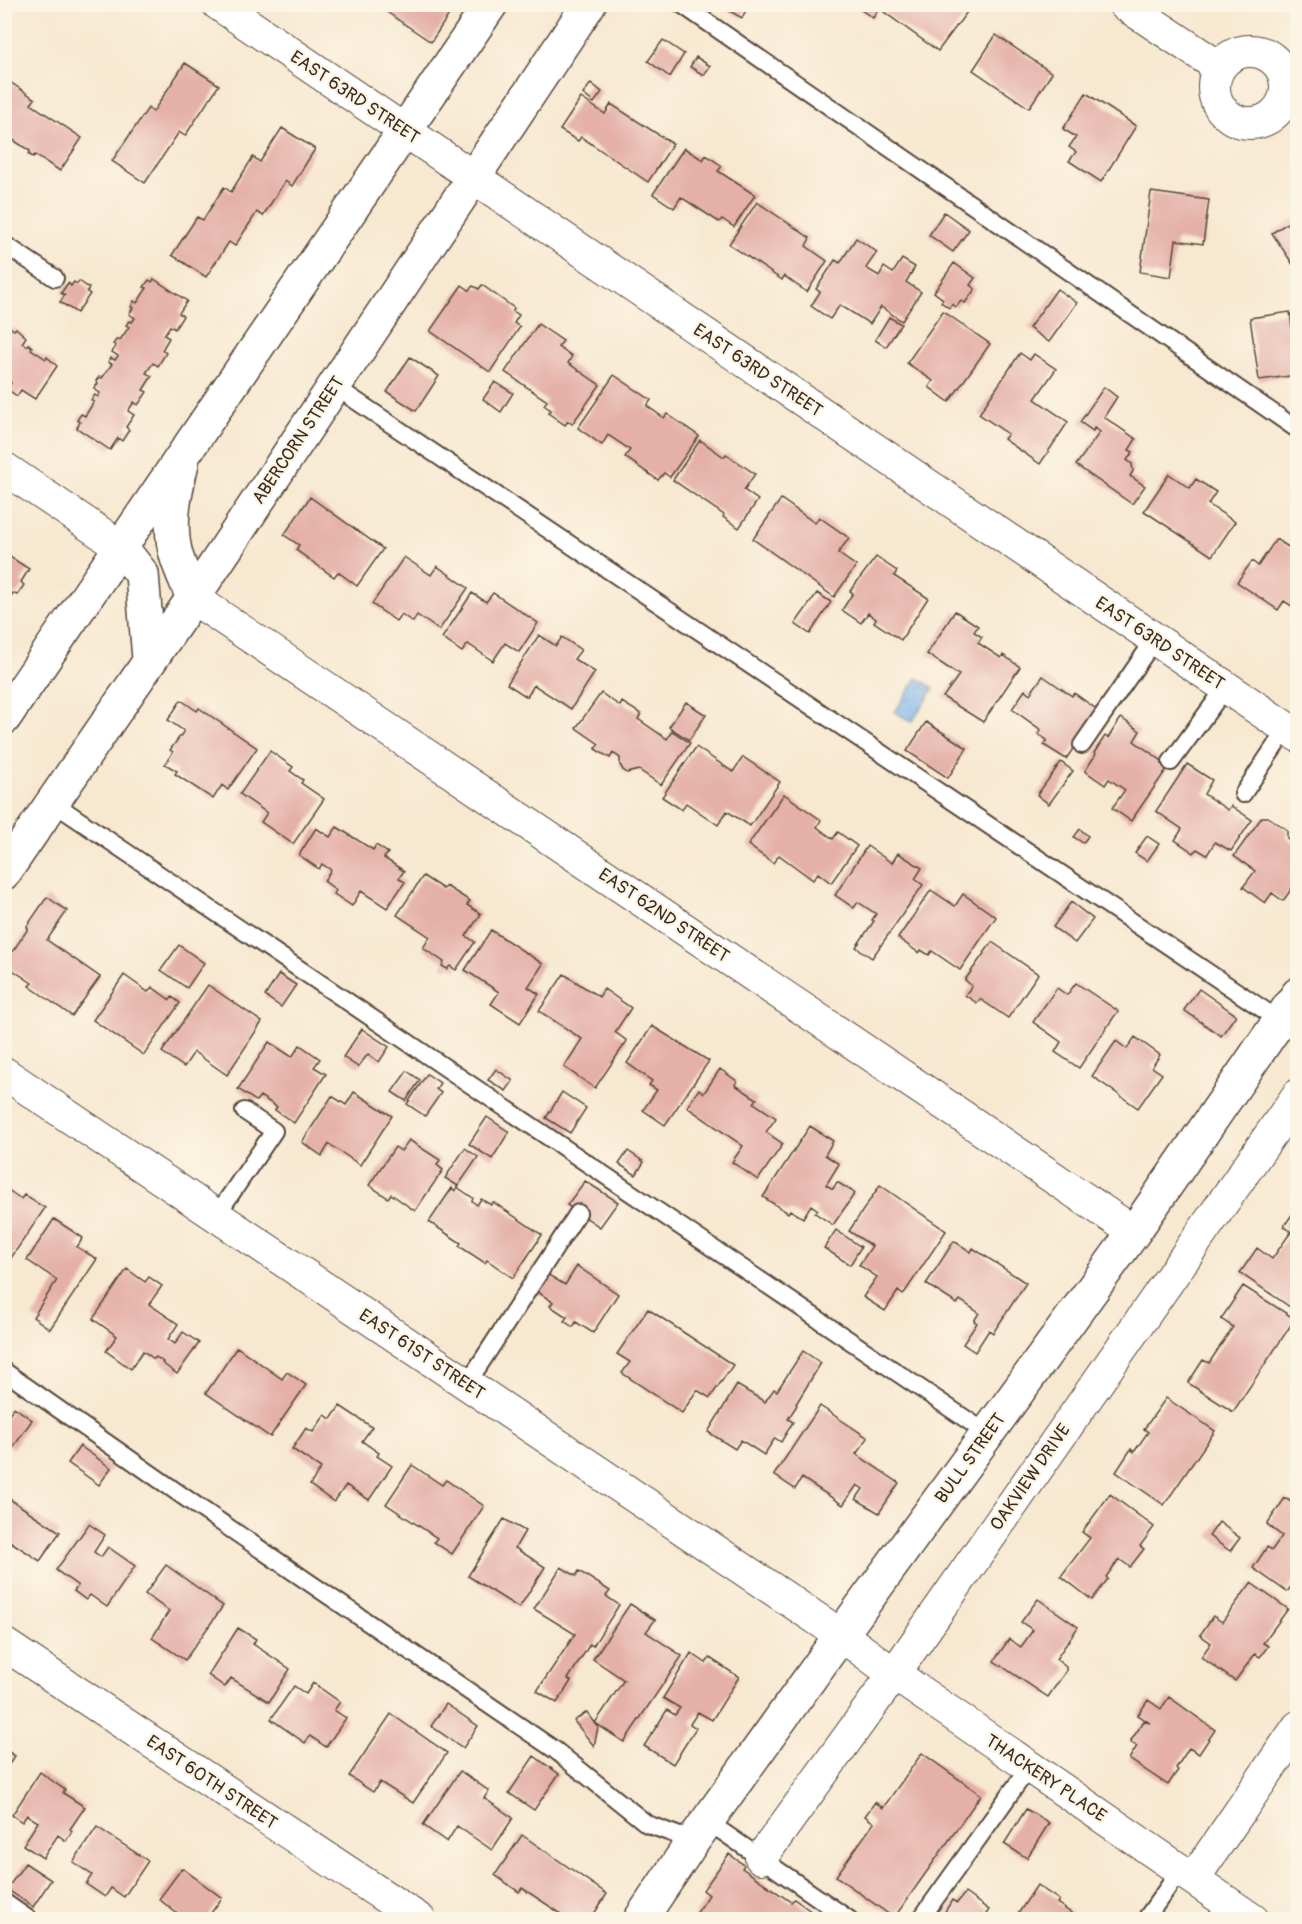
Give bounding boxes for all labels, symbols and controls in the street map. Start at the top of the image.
street label: EAST 63RD STREET [286,46,424,149]
street label: EAST 63RD STREET [689,319,827,422]
street label: ABERCORN STREET [247,372,350,509]
street label: EAST 63RD STREET [1091,592,1229,695]
street label: EAST 62ND STREET [594,863,734,968]
street label: EAST 61ST STREET [354,1304,489,1405]
street label: BULL STREET [930,1409,1011,1508]
street label: OAKVIEW DRIVE [985,1419,1076,1535]
street label: THACKERY PLACE [981,1729,1111,1827]
street label: EAST 60TH STREET [142,1730,282,1835]

